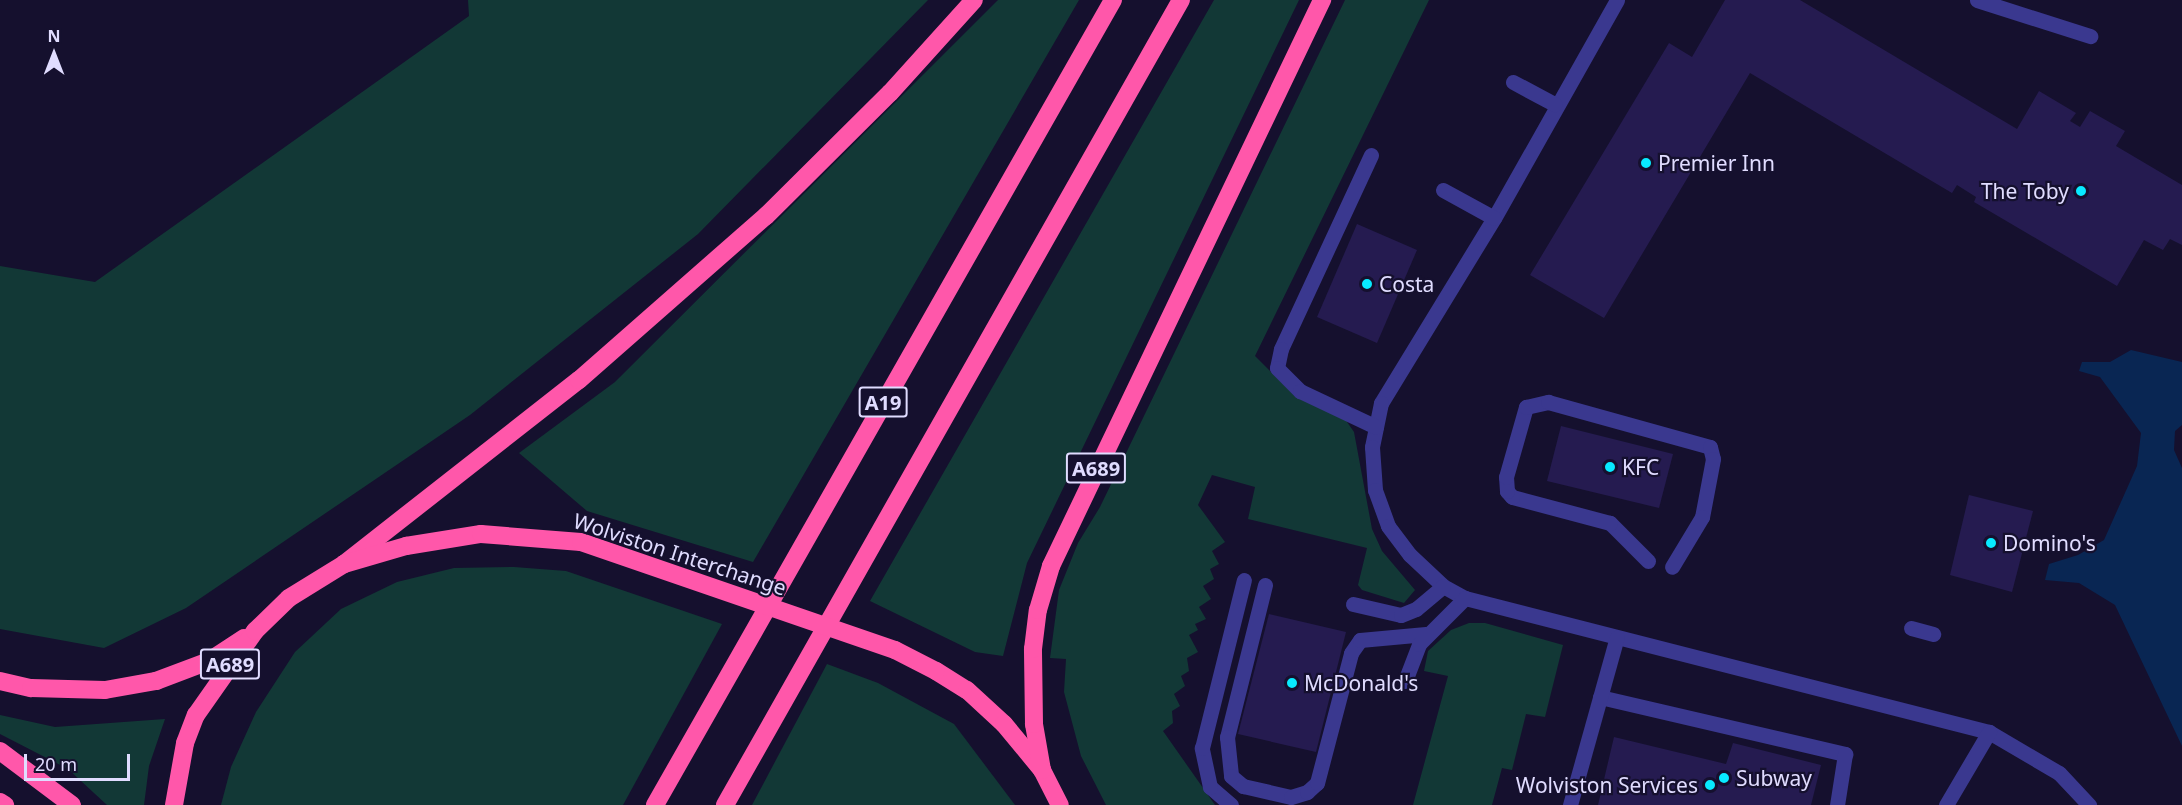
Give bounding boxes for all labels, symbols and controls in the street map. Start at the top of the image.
north arrow [24,24,84,84]
text: N [47,25,61,47]
place label: Premier Inn [1658,150,1775,176]
marker: Premier Inn [1639,156,1653,170]
place label: The Toby [1981,178,2069,204]
marker: The Toby [2074,184,2088,198]
place label: Costa [1379,271,1434,297]
marker: Costa [1360,277,1374,291]
road number: A19 [858,385,908,419]
road number: A689 [1064,451,1128,485]
place label: KFC [1622,454,1659,480]
marker: KFC [1603,460,1617,474]
street label: Wolviston Interchange [570,508,790,600]
place label: Domino's [2003,530,2096,556]
marker: Domino's [1984,536,1998,550]
road number: A689 [198,647,262,681]
place label: McDonald's [1304,670,1418,696]
marker: McDonald's [1285,676,1299,690]
scale bar [27,742,134,780]
text: 20 m [35,752,77,776]
place label: Subway [1736,765,1812,791]
marker: Subway [1717,771,1731,785]
place label: Wolviston Services [1516,772,1698,798]
marker: Wolviston Services [1703,778,1717,792]

